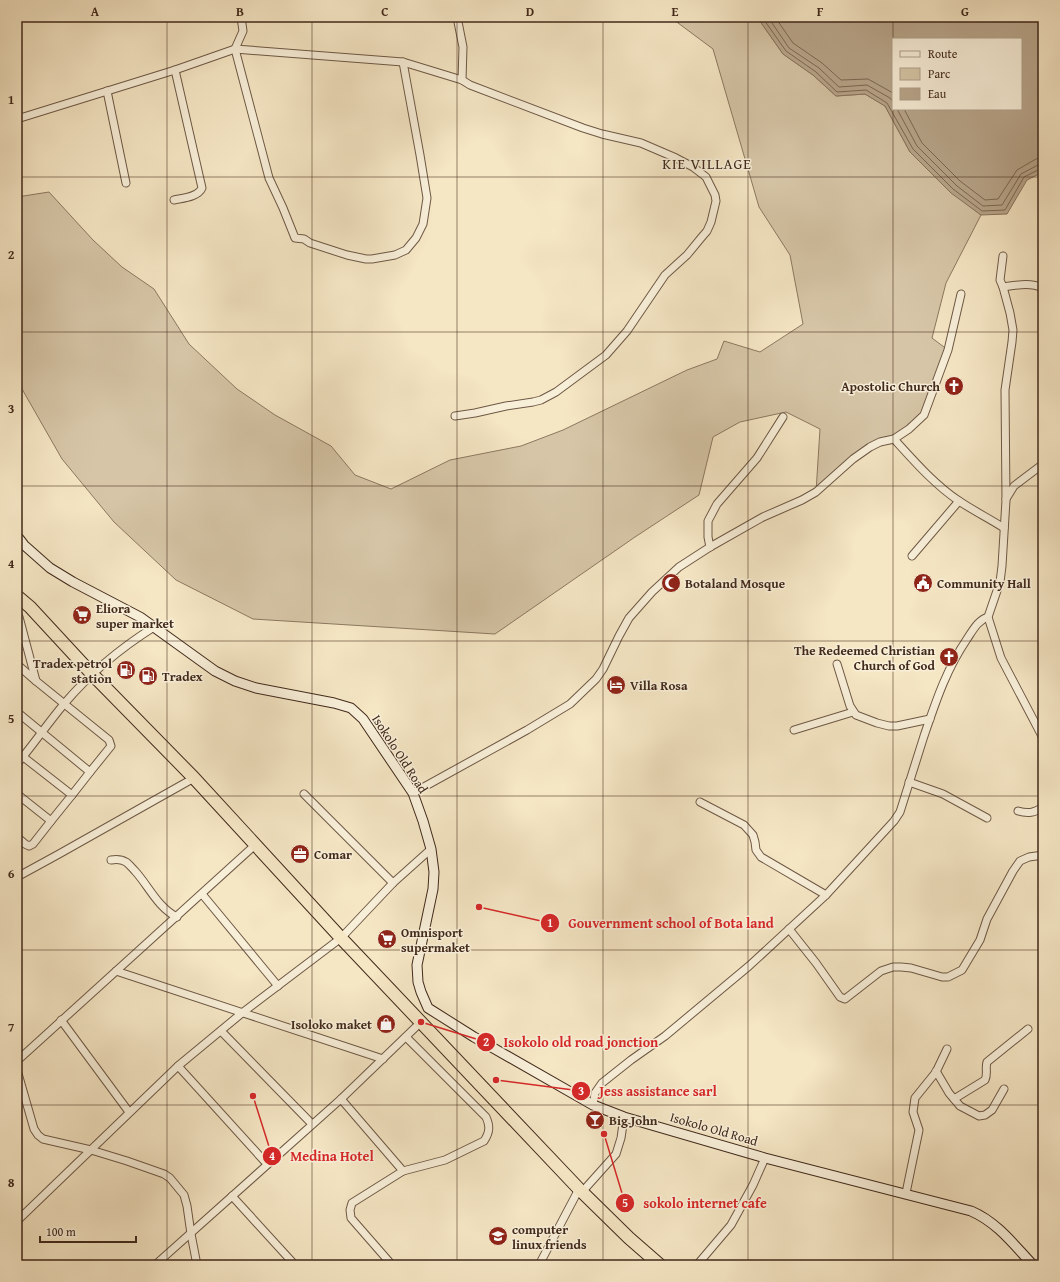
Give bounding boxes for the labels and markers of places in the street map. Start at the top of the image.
church icon: Apostolic Church [943,375,965,397]
place label: Apostolic Church [841,377,940,396]
mosque icon: Botaland Mosque [660,572,682,594]
public building icon: Community Hall [912,572,934,594]
place label: Botaland Mosque [685,574,785,593]
place label: Community Hall [937,574,1031,593]
place label: Eliora super market [96,599,174,633]
supermarket icon: Eliora super market [71,604,93,626]
place label: The Redeemed Christian Church of God [794,641,936,675]
church icon: The Redeemed Christian Church of God [938,646,960,668]
place label: Tradex petrol station [33,654,112,688]
fuel station icon: Tradex petrol station [115,659,137,681]
fuel station icon: Tradex [137,665,159,687]
place label: Tradex [162,667,203,686]
hotel icon: Villa Rosa [605,674,627,696]
place label: Villa Rosa [630,676,688,695]
office icon: Comar [289,843,311,865]
place label: Comar [314,845,352,864]
callout: Gouvernment school of Bota land [540,910,782,936]
place label: Omnisport supermaket [401,923,470,957]
supermarket icon: Omnisport supermaket [376,928,398,950]
shop icon: Isoloko maket [375,1013,397,1035]
place label: Isoloko maket [291,1015,372,1034]
callout: Isokolo old road jonction [476,1029,667,1055]
callout: Jess assistance sarl [571,1078,724,1104]
bar icon: Big John [584,1109,606,1131]
place label: Big John [609,1111,658,1130]
callout: Medina Hotel [262,1143,382,1169]
callout: sokolo internet cafe [615,1190,775,1216]
place label: computer linux friends [512,1220,587,1254]
school or university icon: computer linux friends [487,1225,509,1247]

